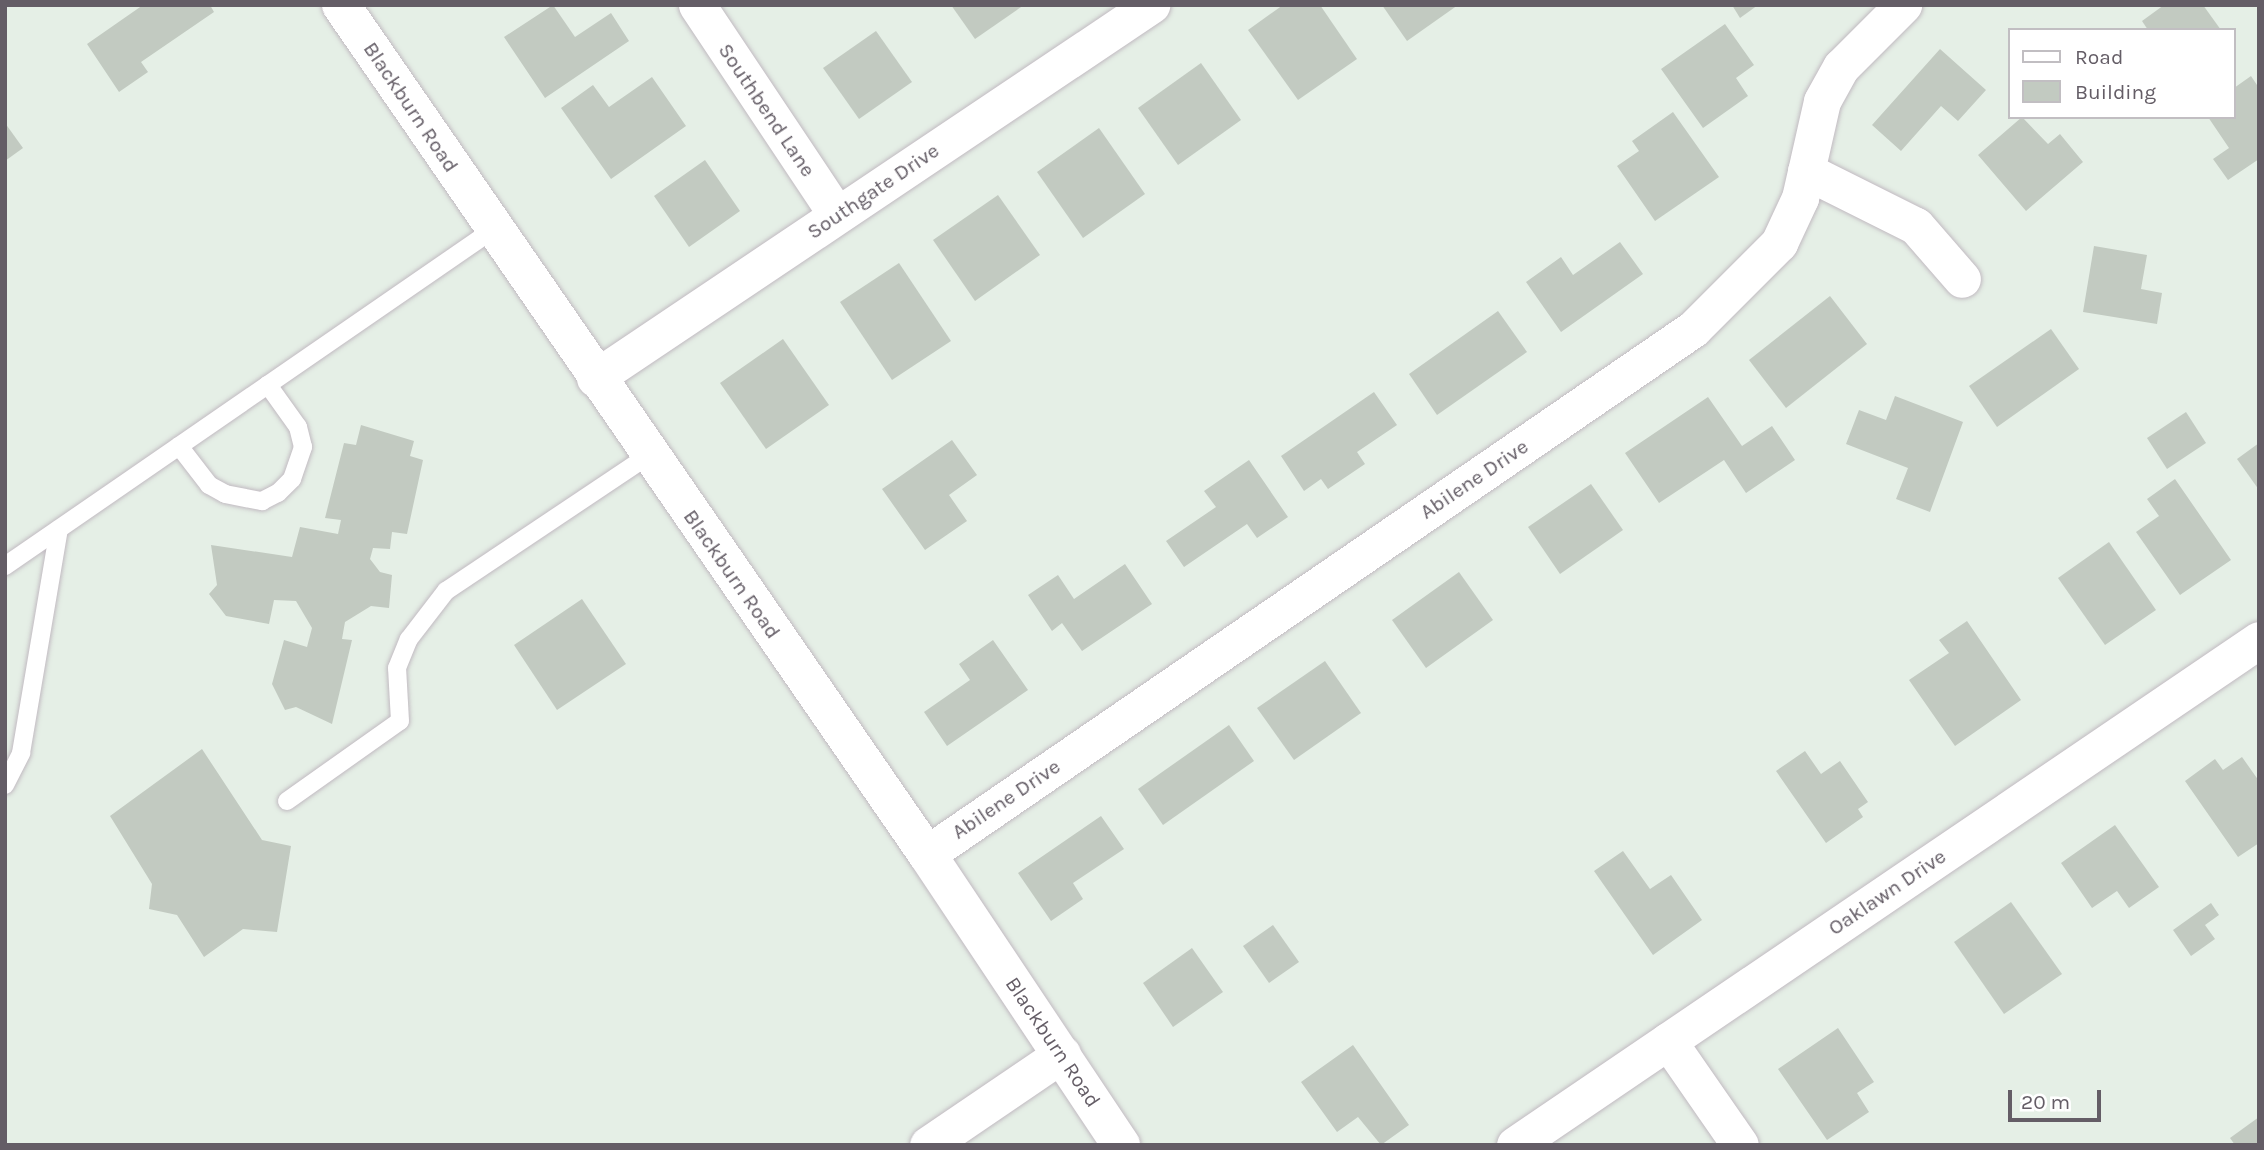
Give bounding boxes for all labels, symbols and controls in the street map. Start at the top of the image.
legend [2008,28,2236,119]
street label: Blackburn Road [358,37,464,177]
street label: Southbend Lane [713,38,821,182]
text: Road [2075,45,2123,69]
text: Building [2075,80,2156,104]
street label: Southgate Drive [802,138,944,244]
street label: Abilene Drive [1415,434,1533,524]
street label: Blackburn Road [678,505,786,643]
street label: Abilene Drive [947,754,1065,844]
street label: Oaklawn Drive [1823,843,1951,941]
street label: Blackburn Road [1000,972,1106,1112]
scale bar [2012,1076,2105,1120]
text: 20 m [2021,1090,2070,1114]

